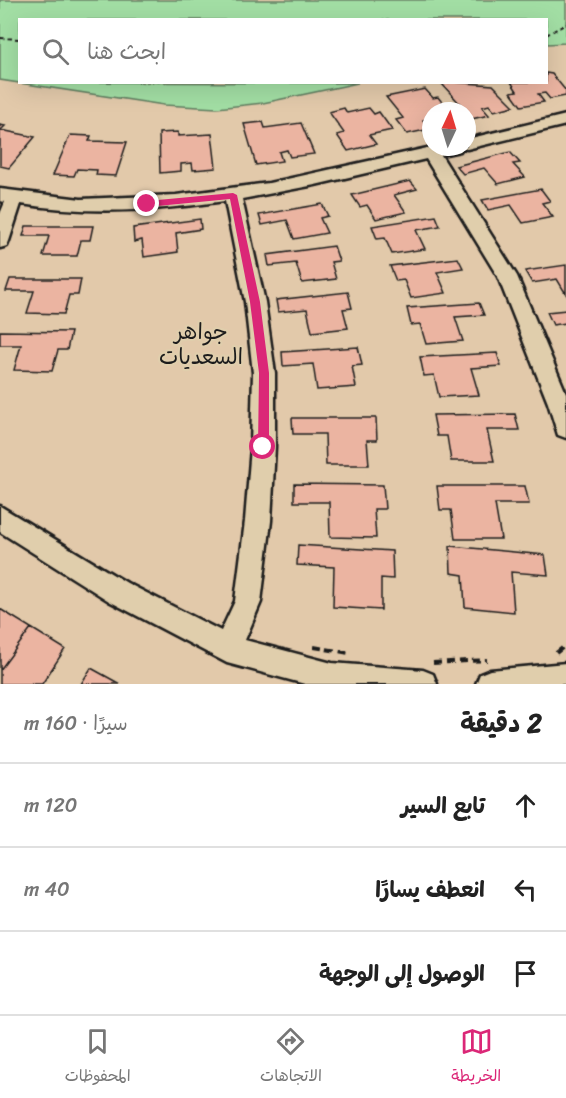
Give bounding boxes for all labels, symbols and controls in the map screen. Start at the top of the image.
search box [18,18,548,84]
text: ابحث هنا [87,32,166,71]
icon: search [39,35,72,68]
north arrow [422,102,476,156]
route end [133,190,159,216]
district label: جواهر السعديات [159,312,243,376]
route start [249,433,275,459]
text: 2 دقيقة [460,700,542,746]
text: سيرًا · 160 m [24,706,128,741]
text: تابع السير [401,786,485,825]
text: 120 m [24,788,77,823]
icon: ahead [509,789,542,822]
text: انعطف يسارًا [375,870,485,909]
text: 40 m [24,872,70,907]
icon: left [509,873,542,906]
text: الوصول إلى الوجهة [319,954,485,993]
icon: arrive [509,957,542,990]
tab: المحفوظات [65,1025,131,1090]
tab: الاتجاهات [260,1025,322,1090]
tab: الخريطة [451,1025,501,1090]

